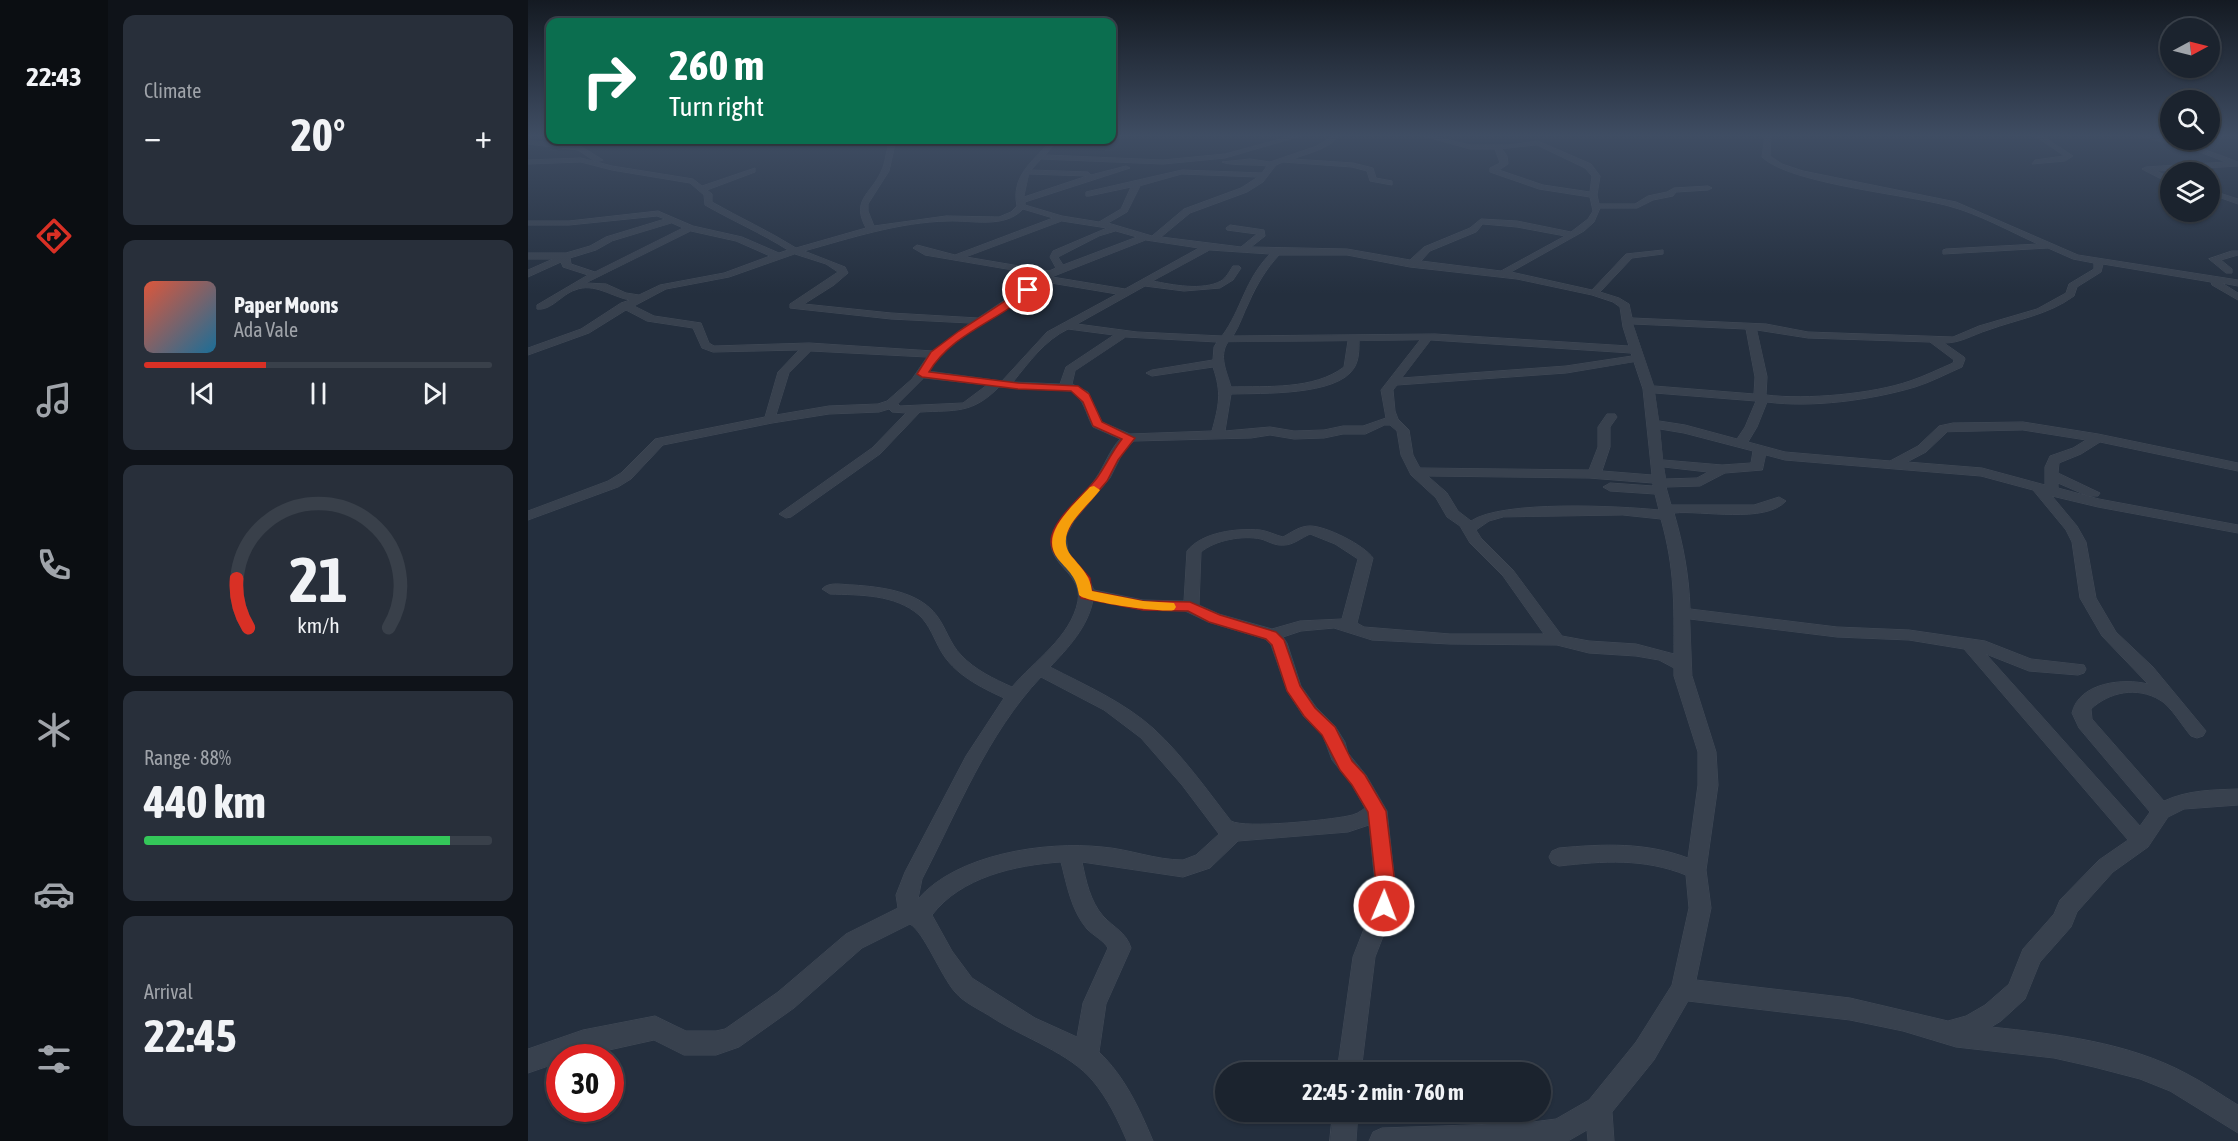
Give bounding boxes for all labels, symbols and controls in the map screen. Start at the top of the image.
north arrow [2160,18,2220,78]
map controls [2160,18,2220,222]
text: 260 m [669,41,764,89]
icon: right [570,42,648,120]
text: 22:43 [26,61,82,92]
text: Climate [144,79,201,102]
button: search [2160,90,2220,150]
text: Turn right [669,91,764,122]
text: 20° [291,109,345,161]
text: − [144,117,161,155]
text: + [475,117,492,155]
button: layers [2160,162,2220,222]
icon: directions [33,215,75,257]
pin [1002,264,1053,315]
icon: arrive [1011,273,1044,306]
text: Paper Moons [234,292,338,318]
text: Ada Vale [234,318,298,341]
icon: previous [186,377,219,410]
icon: pause [302,377,335,410]
icon: next [418,377,451,410]
icon: music [33,379,75,421]
icon: phone [33,544,75,586]
text: 21 [289,544,347,615]
text: km/h [297,613,339,638]
icon: climate [33,709,75,751]
text: Range · 88% [144,746,231,769]
text: 440 km [144,776,266,828]
icon: car [33,873,75,915]
position arrow [1352,874,1416,938]
text: Arrival [144,980,193,1003]
text: 22:45 [144,1010,237,1062]
icon: filters [33,1038,75,1080]
speed limit sign: 30 [546,1044,624,1122]
text: 22:45 · 2 min · 760 m [1302,1079,1464,1105]

